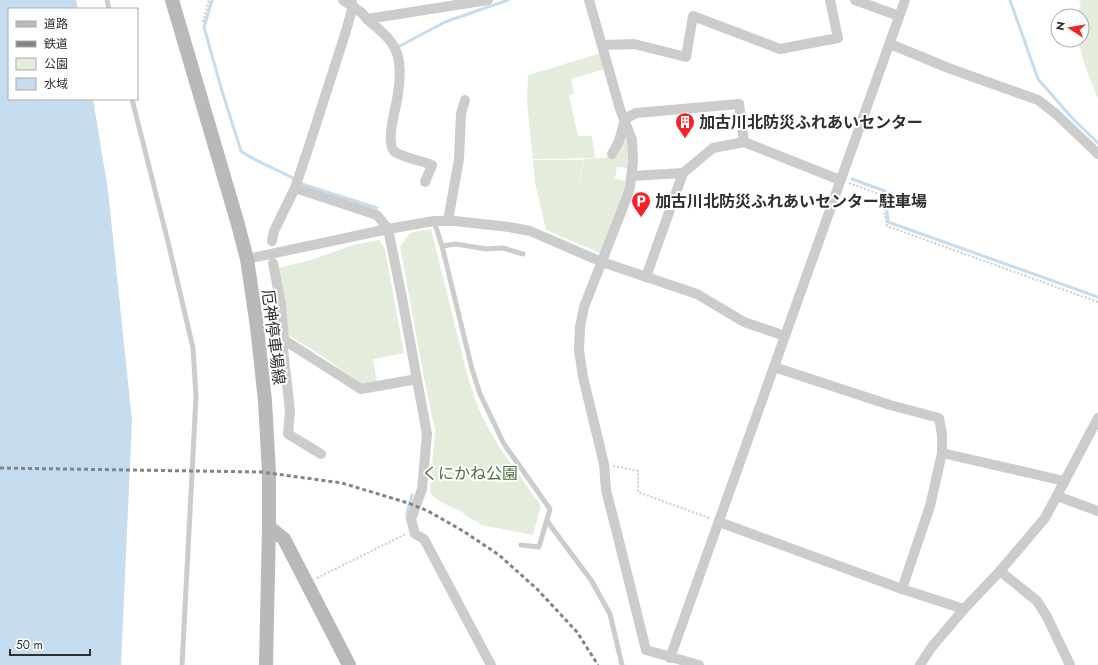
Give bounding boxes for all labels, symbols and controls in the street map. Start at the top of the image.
legend [8,8,138,100]
north arrow [1050,8,1090,48]
text: 道路 [44,15,68,33]
text: N [1051,20,1069,32]
text: 鉄道 [44,35,68,53]
text: 公園 [44,55,68,73]
text: 水域 [44,75,68,93]
building icon: 加古川北防災ふれあいセンター [674,111,696,139]
place label: 加古川北防災ふれあいセンター [699,111,923,134]
parking icon: 加古川北防災ふれあいセンター駐車場 [630,190,652,218]
place label: 加古川北防災ふれあいセンター駐車場 [655,190,927,213]
street label: 厄神停車場線 [256,288,291,386]
park label: くにかね公園 [422,462,518,485]
scale bar [10,631,90,657]
text: 50 m [16,636,43,654]

